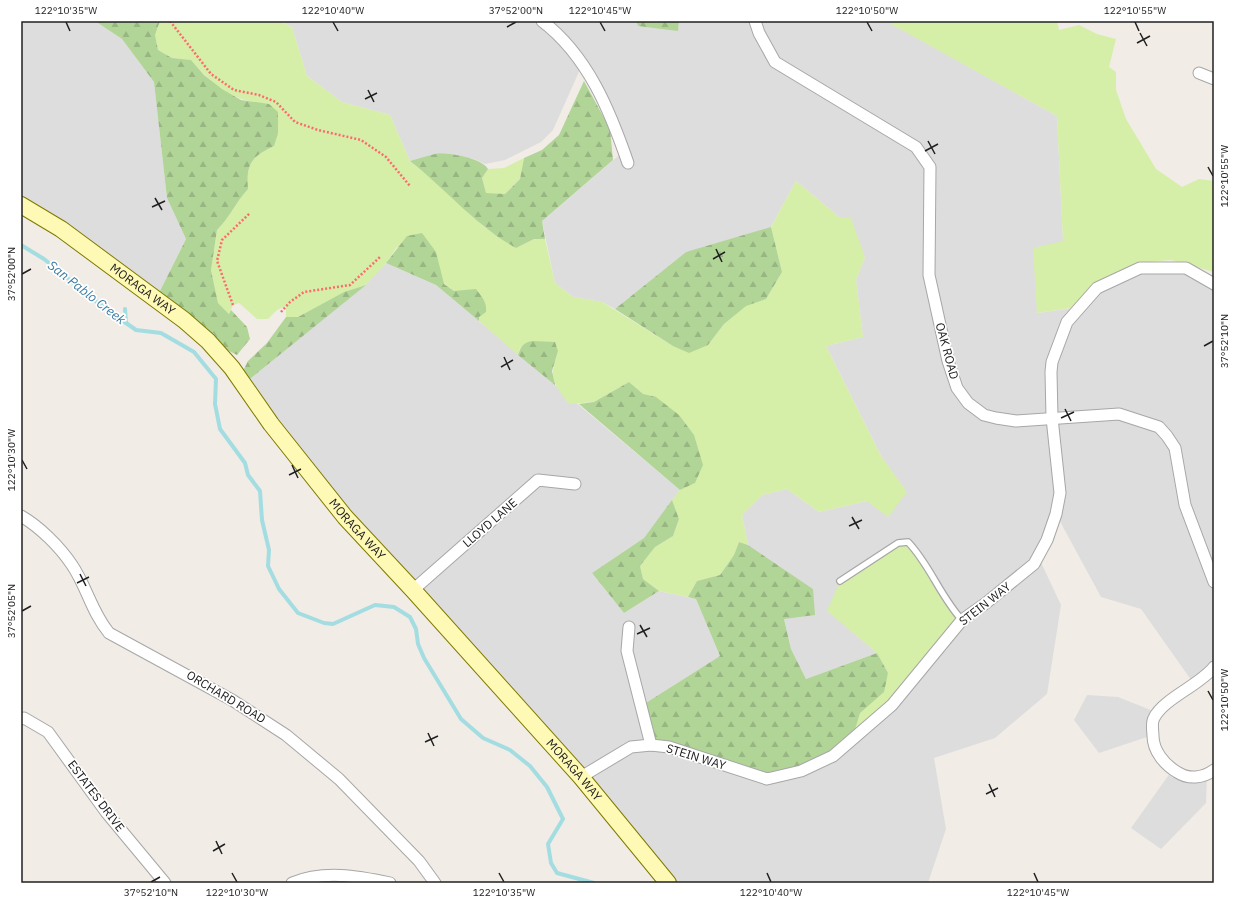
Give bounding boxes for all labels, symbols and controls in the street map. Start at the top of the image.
text: 122°10'35"W [35,4,97,17]
text: 122°10'40"W [302,4,364,17]
text: 37°52'00"N [489,4,543,17]
text: 122°10'45"W [569,4,631,17]
text: 122°10'50"W [836,4,898,17]
text: 122°10'55"W [1104,4,1166,17]
text: 122°10'55"W [1218,145,1231,207]
text: 37°52'00"N [5,247,18,301]
water label: San Pablo Creek [44,257,129,328]
street label: MORAGA WAY [107,260,178,318]
text: 37°52'10"N [1218,314,1231,368]
street label: OAK ROAD [933,321,962,381]
text: 122°10'30"W [5,429,18,491]
street label: MORAGA WAY [326,495,389,563]
street label: LLOYD LANE [459,495,520,550]
street label: STEIN WAY [956,579,1014,628]
text: 37°52'05"N [5,584,18,638]
street label: ORCHARD ROAD [184,667,269,726]
text: 122°10'50"W [1218,669,1231,731]
street label: MORAGA WAY [543,736,605,804]
street label: STEIN WAY [665,740,728,773]
street label: ESTATES DRIVE [65,757,128,834]
text: 37°52'10"N [124,886,178,899]
text: 122°10'30"W [206,886,268,899]
text: 122°10'35"W [473,886,535,899]
text: 122°10'40"W [740,886,802,899]
text: 122°10'45"W [1007,886,1069,899]

